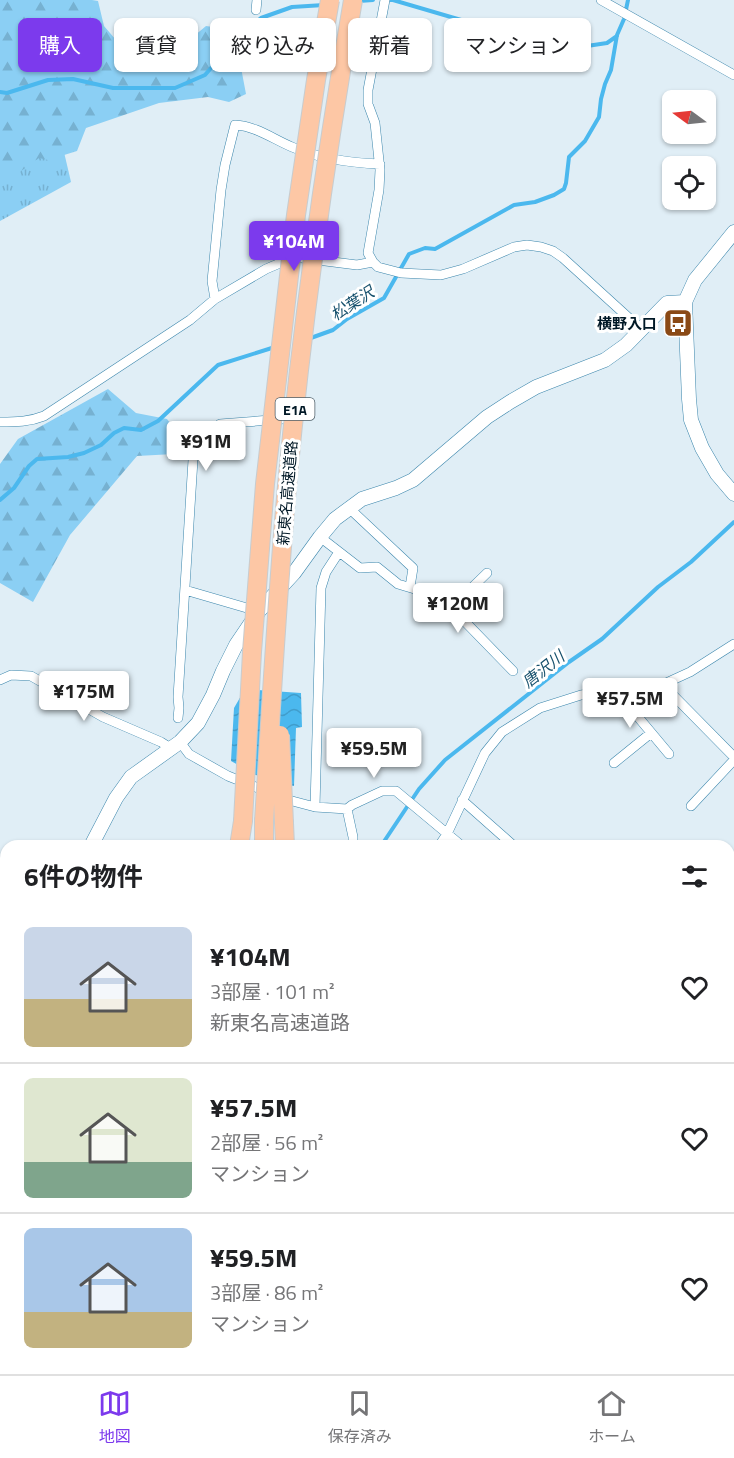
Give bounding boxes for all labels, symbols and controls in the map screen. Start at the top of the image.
chip: 購入 [18,18,102,72]
chip: 賃貸 [114,18,198,72]
chip: 絞り込み [210,18,336,72]
chip: 新着 [348,18,432,72]
chip: マンション [444,18,591,72]
north arrow [662,90,716,144]
map controls [662,90,716,210]
button: locate [662,156,716,210]
pin: ¥104M [252,221,336,272]
text: ¥104M [263,225,325,256]
water label: 松葉沢 [325,279,380,326]
bus stop icon: 横野入口 [662,307,694,339]
place label: 横野入口 [597,312,657,335]
road number: E1A [276,398,314,420]
pin: ¥91M [170,421,242,472]
text: ¥91M [181,425,231,456]
street label: 新東名高速道路 [271,440,303,546]
pin: ¥120M [416,583,500,634]
text: ¥120M [427,587,489,618]
water label: 唐沢川 [517,644,571,693]
pin: ¥175M [42,671,126,722]
text: ¥175M [53,675,115,706]
pin: ¥57.5M [581,678,679,729]
text: ¥57.5M [596,682,664,713]
pin: ¥59.5M [325,728,423,779]
text: ¥59.5M [340,732,408,763]
text: 6件の物件 [24,857,143,896]
icon: filters [678,860,711,893]
text: ¥104M [210,937,291,976]
icon: home [72,951,144,1023]
icon: heart [678,971,711,1004]
text: 3部屋 · 101 m² [210,976,335,1007]
text: 新東名高速道路 [210,1007,350,1038]
text: ¥57.5M [210,1088,297,1127]
icon: home [72,1102,144,1174]
icon: heart [678,1122,711,1155]
text: 2部屋 · 56 m² [210,1127,323,1158]
text: マンション [210,1158,310,1189]
text: ¥59.5M [210,1238,297,1277]
icon: home [72,1252,144,1324]
icon: heart [678,1272,711,1305]
text: 3部屋 · 86 m² [210,1277,323,1308]
text: マンション [210,1308,310,1339]
tab: 地図 [98,1387,131,1448]
tab: 保存済み [328,1387,392,1448]
tab: ホーム [588,1387,636,1448]

